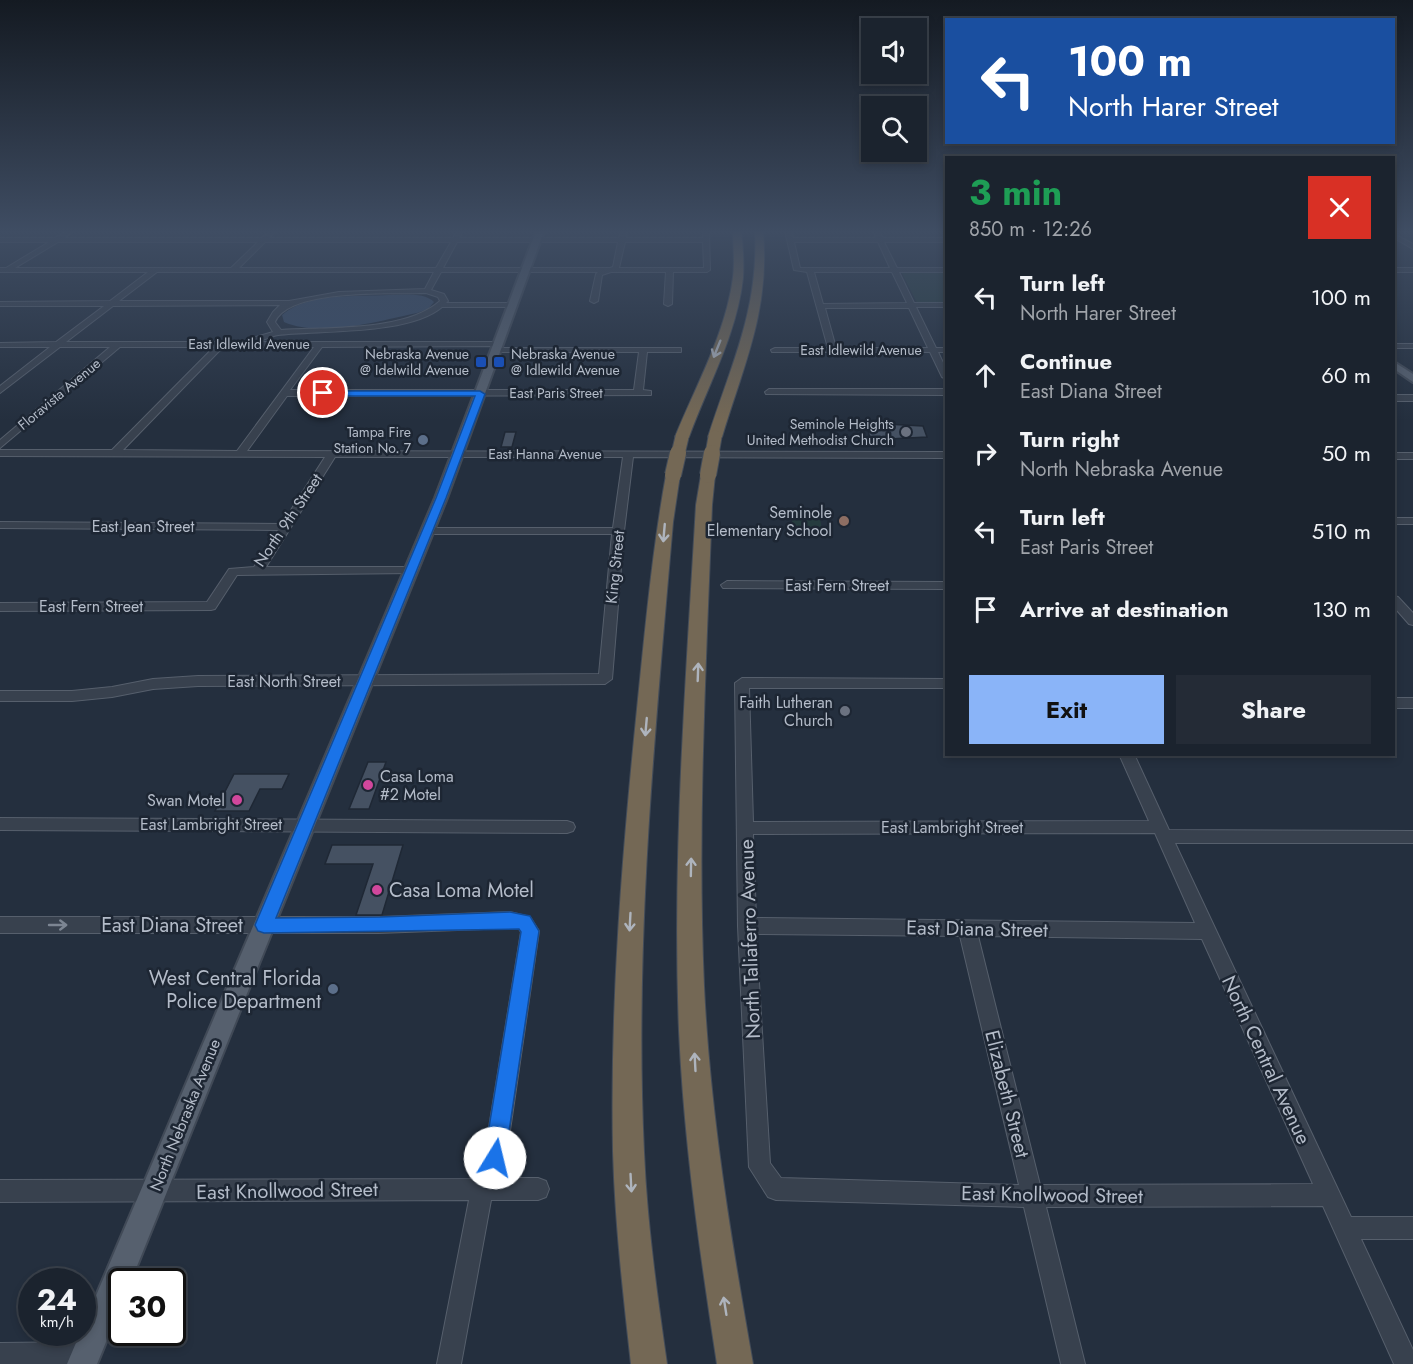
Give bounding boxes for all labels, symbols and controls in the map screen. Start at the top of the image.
map controls [861,18,927,162]
button: sound [861,18,927,84]
text: 100 m [1068,31,1192,92]
icon: left [969,42,1047,120]
text: North Harer Street [1068,87,1279,126]
button: search [861,96,927,162]
text: 3 min [969,166,1062,218]
button: close [1308,176,1371,239]
text: 850 m · 12:26 [969,215,1092,244]
text: Turn left [1020,267,1105,299]
icon: left [969,281,1002,314]
text: 100 m [1311,281,1371,313]
text: North Harer Street [1020,299,1176,328]
street label: East Idlewild Avenue [188,334,310,354]
one-way arrow [711,339,722,357]
street label: East Idlewild Avenue [800,340,922,360]
place label: Nebraska Avenue @ Idelwild Avenue [360,344,469,380]
place label: Nebraska Avenue @ Idlewild Avenue [511,344,620,380]
text: Continue [1020,345,1112,377]
street label: Floravista Avenue [13,353,105,435]
marker: Nebraska Avenue @ Idelwild Avenue [474,355,488,369]
marker: Nebraska Avenue @ Idlewild Avenue [492,355,506,369]
icon: ahead [969,359,1002,392]
text: 60 m [1321,359,1371,391]
pin [297,367,348,418]
icon: arrive [306,376,339,409]
text: East Diana Street [1020,377,1162,406]
street label: East Paris Street [509,383,603,403]
place label: Seminole Heights United Methodist Church [747,414,894,450]
place label: Tampa Fire Station No. 7 [333,422,412,458]
text: Turn right [1020,423,1120,455]
marker: Seminole Heights United Methodist Church [899,425,913,439]
marker: Tampa Fire Station No. 7 [416,433,430,447]
icon: right [969,437,1002,470]
text: 50 m [1322,437,1371,469]
street label: East Hanna Avenue [488,444,602,464]
text: North Nebraska Avenue [1020,455,1223,484]
street label: North 9th Street [248,469,328,571]
place label: Seminole Elementary School [707,501,832,542]
text: Turn left [1020,501,1105,533]
marker: Seminole Elementary School [837,514,851,528]
street label: East Jean Street [92,515,195,538]
icon: left [969,515,1002,548]
text: 510 m [1312,515,1371,547]
one-way arrow [658,523,669,543]
street label: King Street [600,529,630,605]
text: East Paris Street [1020,533,1153,562]
street label: East Fern Street [785,574,889,597]
icon: arrive [969,593,1002,626]
text: Arrive at destination [1020,593,1229,625]
text: 130 m [1312,593,1371,625]
street label: East Fern Street [39,595,143,618]
one-way arrow [692,663,703,683]
street label: East North Street [227,670,341,693]
button: Exit [969,675,1164,744]
button: Share [1176,675,1371,744]
place label: Faith Lutheran Church [739,691,833,732]
marker: Faith Lutheran Church [838,704,852,718]
one-way arrow [640,717,651,737]
place label: Casa Loma #2 Motel [380,765,454,806]
marker: Casa Loma #2 Motel [361,778,375,792]
place label: Swan Motel [147,789,225,812]
marker: Swan Motel [230,793,244,807]
street label: East Lambright Street [140,813,282,836]
street label: East Lambright Street [881,816,1023,839]
street label: North Taliaferro Avenue [732,839,768,1039]
one-way arrow [685,858,697,878]
place label: Casa Loma Motel [389,876,534,905]
marker: Casa Loma Motel [370,883,384,897]
street label: East Diana Street [101,911,243,940]
one-way arrow [625,911,636,931]
street label: East Diana Street [906,913,1048,945]
one-way arrow [48,919,68,930]
place label: West Central Florida Police Department [149,964,321,1016]
street label: North Central Avenue [1214,971,1318,1149]
marker: West Central Florida Police Department [326,982,340,996]
street label: Elizabeth Street [977,1027,1037,1161]
street label: North Nebraska Avenue [144,1035,226,1195]
one-way arrow [690,1053,701,1073]
position arrow [463,1126,527,1190]
one-way arrow [626,1173,637,1193]
street label: East Knollwood Street [196,1175,378,1207]
street label: East Knollwood Street [961,1179,1143,1211]
speed limit sign: 30 [108,1268,186,1346]
text: 24 [37,1278,77,1321]
one-way arrow [719,1297,730,1317]
text: km/h [40,1311,74,1333]

